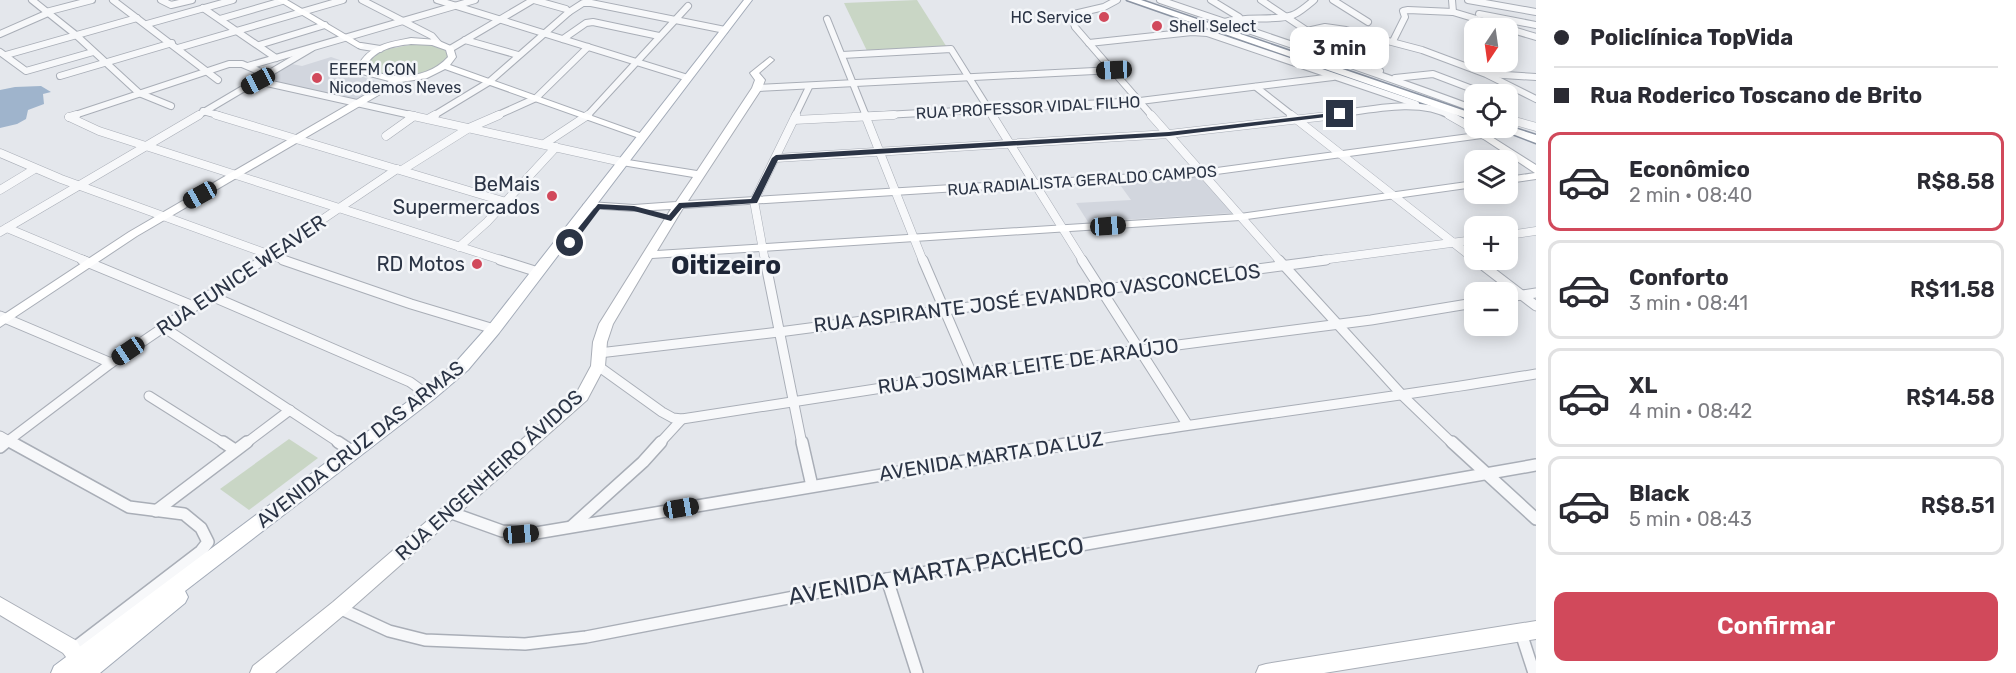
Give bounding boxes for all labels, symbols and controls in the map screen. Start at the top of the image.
place label: HC Service [1010,8,1092,27]
marker: HC Service [1097,10,1111,24]
place label: Shell Select [1169,17,1256,36]
north arrow [1464,18,1518,72]
map controls [1464,18,1518,336]
marker: Shell Select [1150,19,1164,33]
text: Policlínica TopVida [1590,24,1793,51]
callout: 3 min [1290,27,1390,69]
text: 3 min [1313,36,1366,60]
place label: EEEFM CON Nicodemos Neves [329,60,461,97]
car [1096,60,1132,80]
car [238,65,278,97]
marker: EEEFM CON Nicodemos Neves [310,71,324,85]
text: Rua Roderico Toscano de Brito [1590,82,1922,109]
button: locate [1464,84,1518,138]
street label: RUA PROFESSOR VIDAL FILHO [915,92,1141,123]
route end [1326,100,1353,127]
button: layers [1464,150,1518,204]
icon: car [1557,155,1611,209]
text: Econômico [1629,156,1750,183]
street label: RUA RADIALISTA GERALDO CAMPOS [947,162,1217,199]
text: R$8.58 [1916,168,1995,195]
place label: BeMais Supermercados [393,172,540,219]
car [180,178,220,212]
text: 2 min · 08:40 [1629,183,1752,207]
marker: BeMais Supermercados [545,189,559,203]
street label: RUA EUNICE WEAVER [152,209,330,341]
car [1089,216,1127,236]
button: + [1464,216,1518,270]
route start [556,229,583,256]
district label: Oitizeiro [671,250,781,281]
place label: RD Motos [376,252,465,276]
marker: RD Motos [470,257,484,271]
street label: RUA ASPIRANTE JOSÉ EVANDRO VASCONCELOS [812,259,1262,337]
icon: car [1557,263,1611,317]
text: Conforto [1629,264,1729,291]
text: R$11.58 [1910,276,1995,303]
button: − [1464,282,1518,336]
text: 3 min · 08:41 [1629,291,1748,315]
car [108,333,148,369]
street label: RUA JOSIMAR LEITE DE ARAÚJO [876,333,1180,399]
street label: AVENIDA CRUZ DAS ARMAS [251,355,469,533]
icon: car [1557,371,1611,425]
text: XL [1629,372,1657,399]
street label: RUA ENGENHEIRO ÁVIDOS [390,384,588,566]
text: R$14.58 [1906,384,1995,411]
text: 4 min · 08:42 [1629,399,1752,423]
street label: AVENIDA MARTA DA LUZ [877,426,1105,486]
icon: car [1557,479,1611,533]
text: Black [1629,480,1690,507]
text: R$8.51 [1921,492,1995,519]
car [662,496,700,520]
text: 5 min · 08:43 [1629,507,1752,531]
car [502,523,540,545]
street label: AVENIDA MARTA PACHECO [786,531,1086,611]
button: Confirmar [1554,592,1998,661]

